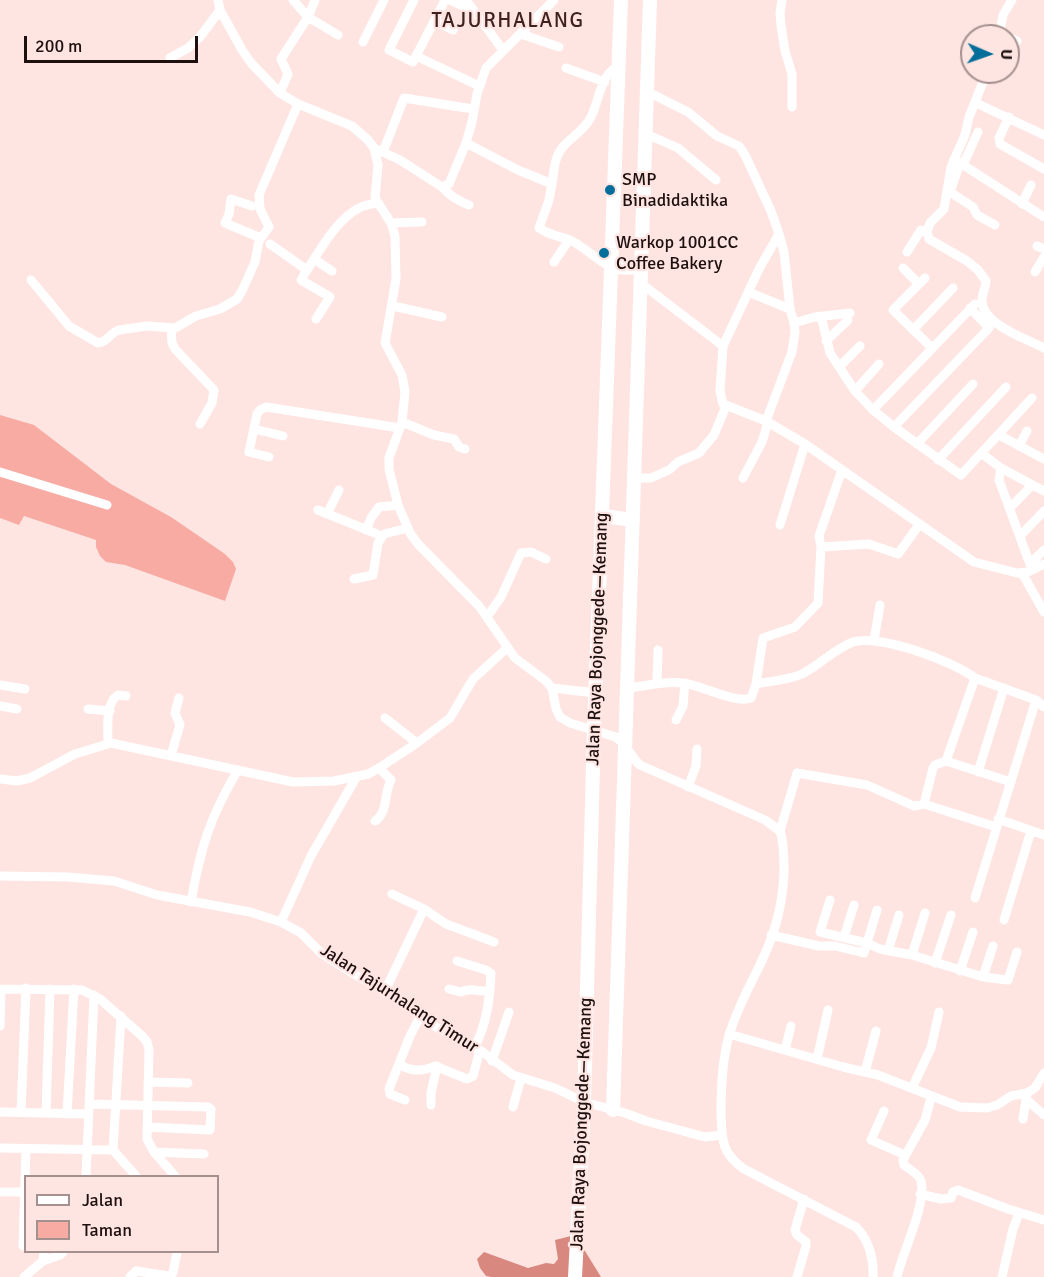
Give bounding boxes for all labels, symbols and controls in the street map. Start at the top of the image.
district label: TAJURHALANG [431,8,585,34]
scale bar [27,24,201,62]
north arrow [960,24,1020,84]
text: 200 m [35,35,82,57]
text: U [996,49,1016,60]
place label: SMP Binadidaktika [622,169,728,212]
marker: SMP Binadidaktika [603,183,617,197]
place label: Warkop 1001CC Coffee Bakery [616,232,738,274]
marker: Warkop 1001CC Coffee Bakery [597,246,611,260]
street label: Jalan Raya Bojonggede—Kemang [583,512,613,766]
street label: Jalan Tajurhalang Timur [316,940,482,1058]
street label: Jalan Raya Bojonggede—Kemang [567,997,597,1251]
legend [24,1175,219,1253]
text: Jalan [82,1189,123,1211]
text: Taman [82,1219,132,1241]

